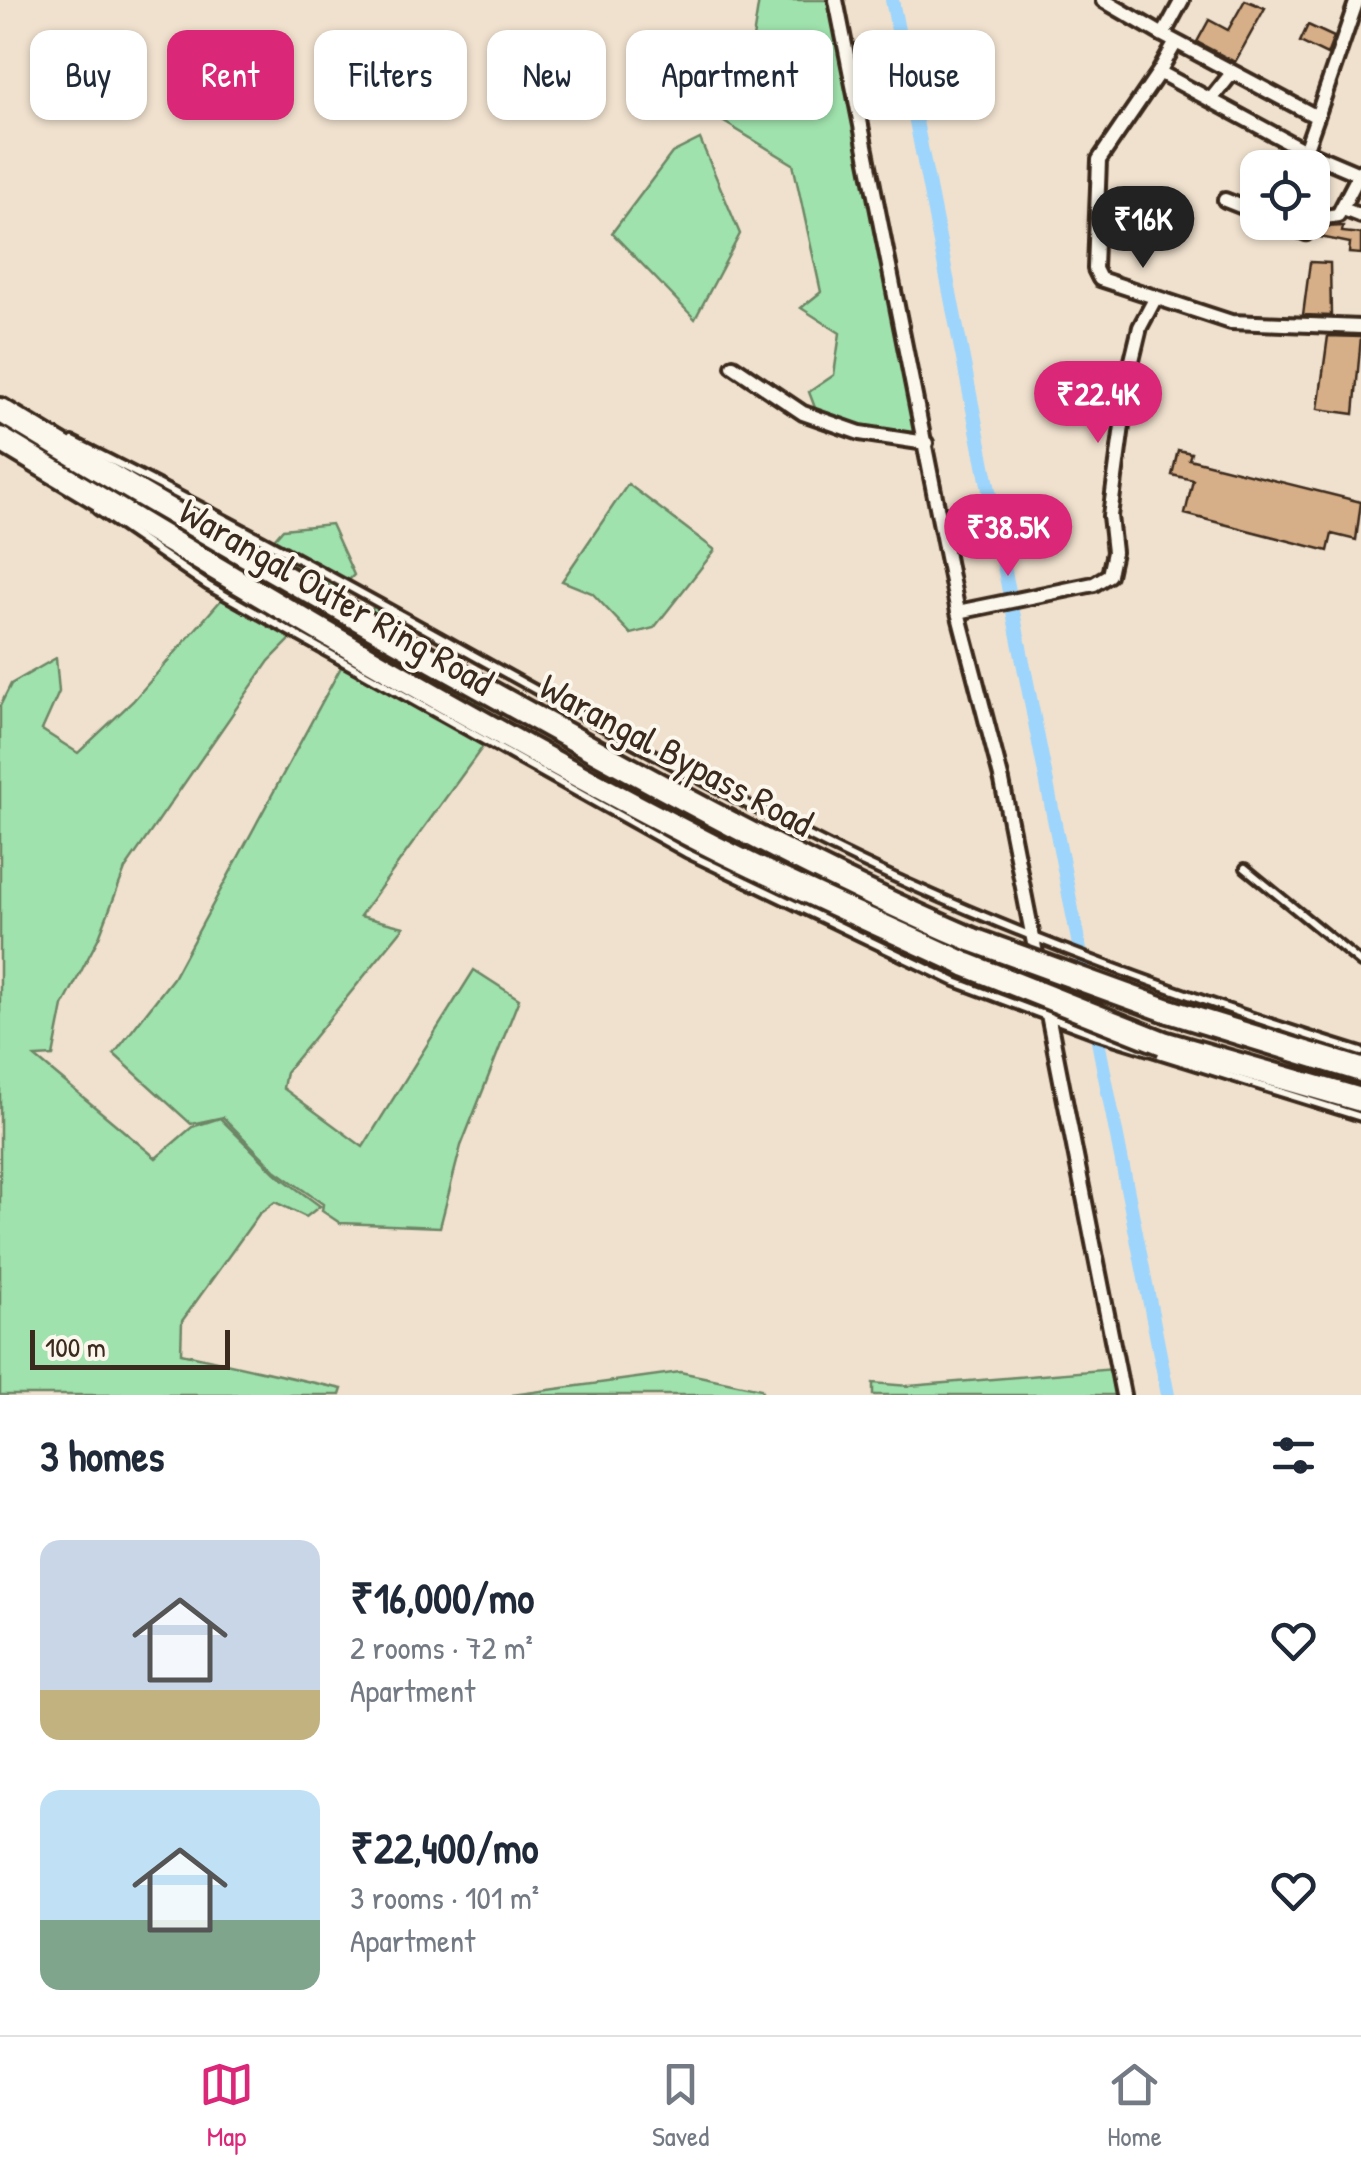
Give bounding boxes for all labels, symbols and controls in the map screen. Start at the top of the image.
chip: Buy [30,30,147,120]
chip: Rent [167,30,294,120]
chip: Filters [314,30,467,120]
chip: New [487,30,606,120]
chip: Apartment [626,30,833,120]
chip: House [853,30,995,120]
map controls [1240,150,1330,240]
button: locate [1240,150,1330,240]
pin: ₹16K [1084,186,1202,271]
text: ₹16K [1113,197,1173,240]
pin: ₹22.4K [1017,361,1179,446]
text: ₹22.4K [1056,372,1140,415]
street label: Warangal Outer Ring Road [171,485,504,707]
pin: ₹38.5K [927,494,1089,579]
text: ₹38.5K [966,505,1050,548]
street label: Warangal Bypass Road [531,660,823,848]
scale bar [30,1325,230,1370]
text: 100 m [45,1328,106,1366]
text: 3 homes [40,1427,165,1484]
icon: filters [1266,1428,1321,1483]
text: ₹16,000/mo [350,1569,534,1626]
icon: home [120,1580,240,1700]
icon: heart [1266,1613,1321,1668]
text: 2 rooms · 72 m² [350,1626,533,1669]
text: Apartment [350,1669,475,1712]
text: ₹22,400/mo [350,1819,538,1876]
icon: home [120,1830,240,1950]
icon: heart [1266,1863,1321,1918]
text: 3 rooms · 101 m² [350,1876,539,1919]
text: Apartment [350,1919,475,1962]
tab: Map [199,2057,254,2155]
tab: Saved [652,2057,709,2155]
tab: Home [1107,2057,1162,2155]

